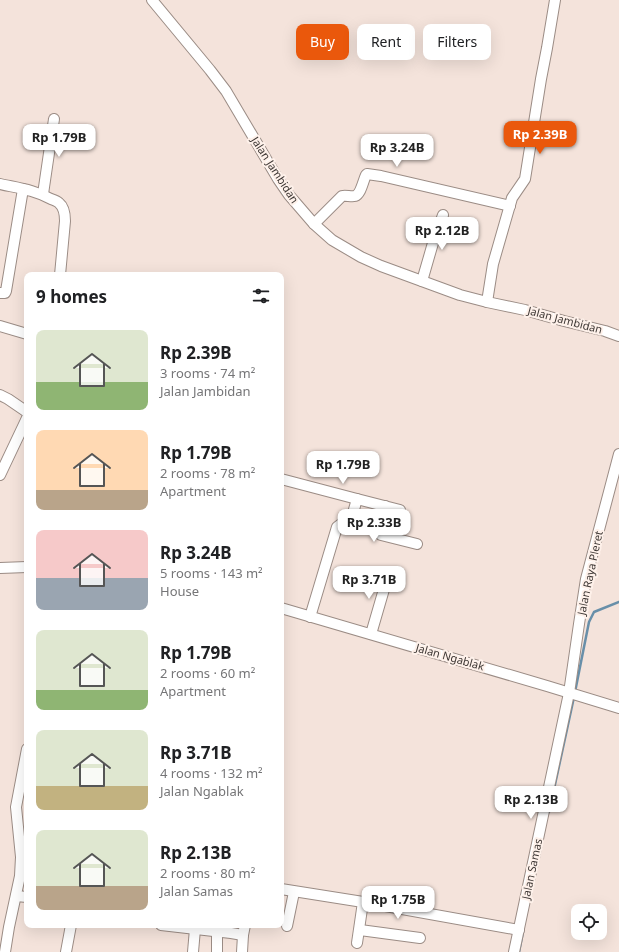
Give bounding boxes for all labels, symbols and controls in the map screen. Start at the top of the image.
chip: Buy [296,24,349,60]
chip: Rent [357,24,415,60]
chip: Filters [423,24,491,60]
pin: Rp 2.39B [499,121,581,155]
pin: Rp 1.79B [18,124,100,158]
text: Rp 2.39B [513,125,567,143]
text: Rp 1.79B [32,128,86,146]
street label: Jalan Jambidan [248,133,303,206]
pin: Rp 3.24B [356,134,438,168]
text: Rp 3.24B [370,138,424,156]
pin: Rp 2.12B [401,217,483,251]
text: Rp 2.12B [415,221,469,239]
text: 9 homes [36,285,107,308]
icon: filters [250,285,272,307]
street label: Jalan Jambidan [525,302,604,337]
text: Rp 2.39B [160,341,232,364]
icon: home [68,346,116,394]
text: 3 rooms · 74 m² [160,364,255,382]
text: Jalan Jambidan [160,382,251,400]
text: Rp 1.79B [160,441,232,464]
icon: home [68,446,116,494]
pin: Rp 1.79B [302,451,384,485]
text: Rp 1.79B [316,455,370,473]
text: 2 rooms · 78 m² [160,464,255,482]
text: Apartment [160,482,226,500]
pin: Rp 2.33B [333,509,415,543]
text: Rp 2.33B [347,513,401,531]
street label: Jalan Raya Pleret [573,529,606,617]
text: Rp 3.24B [160,541,232,564]
icon: home [68,546,116,594]
text: 5 rooms · 143 m² [160,564,263,582]
pin: Rp 3.71B [328,566,410,600]
text: Rp 3.71B [342,570,396,588]
text: House [160,582,199,600]
street label: Jalan Ngablak [413,639,486,674]
text: Rp 1.79B [160,641,232,664]
icon: home [68,646,116,694]
text: 2 rooms · 60 m² [160,664,255,682]
text: Apartment [160,682,226,700]
text: Rp 3.71B [160,741,232,764]
icon: home [68,746,116,794]
text: 4 rooms · 132 m² [160,764,263,782]
text: Jalan Ngablak [160,782,244,800]
pin: Rp 2.13B [490,786,572,820]
text: Rp 2.13B [504,790,558,808]
street label: Jalan Samas [518,837,545,902]
text: Rp 2.13B [160,841,232,864]
icon: home [68,846,116,894]
text: 2 rooms · 80 m² [160,864,255,882]
text: Jalan Samas [160,882,233,900]
pin: Rp 1.75B [357,886,439,920]
text: Rp 1.75B [371,890,425,908]
map controls [571,904,607,940]
button: locate [571,904,607,940]

